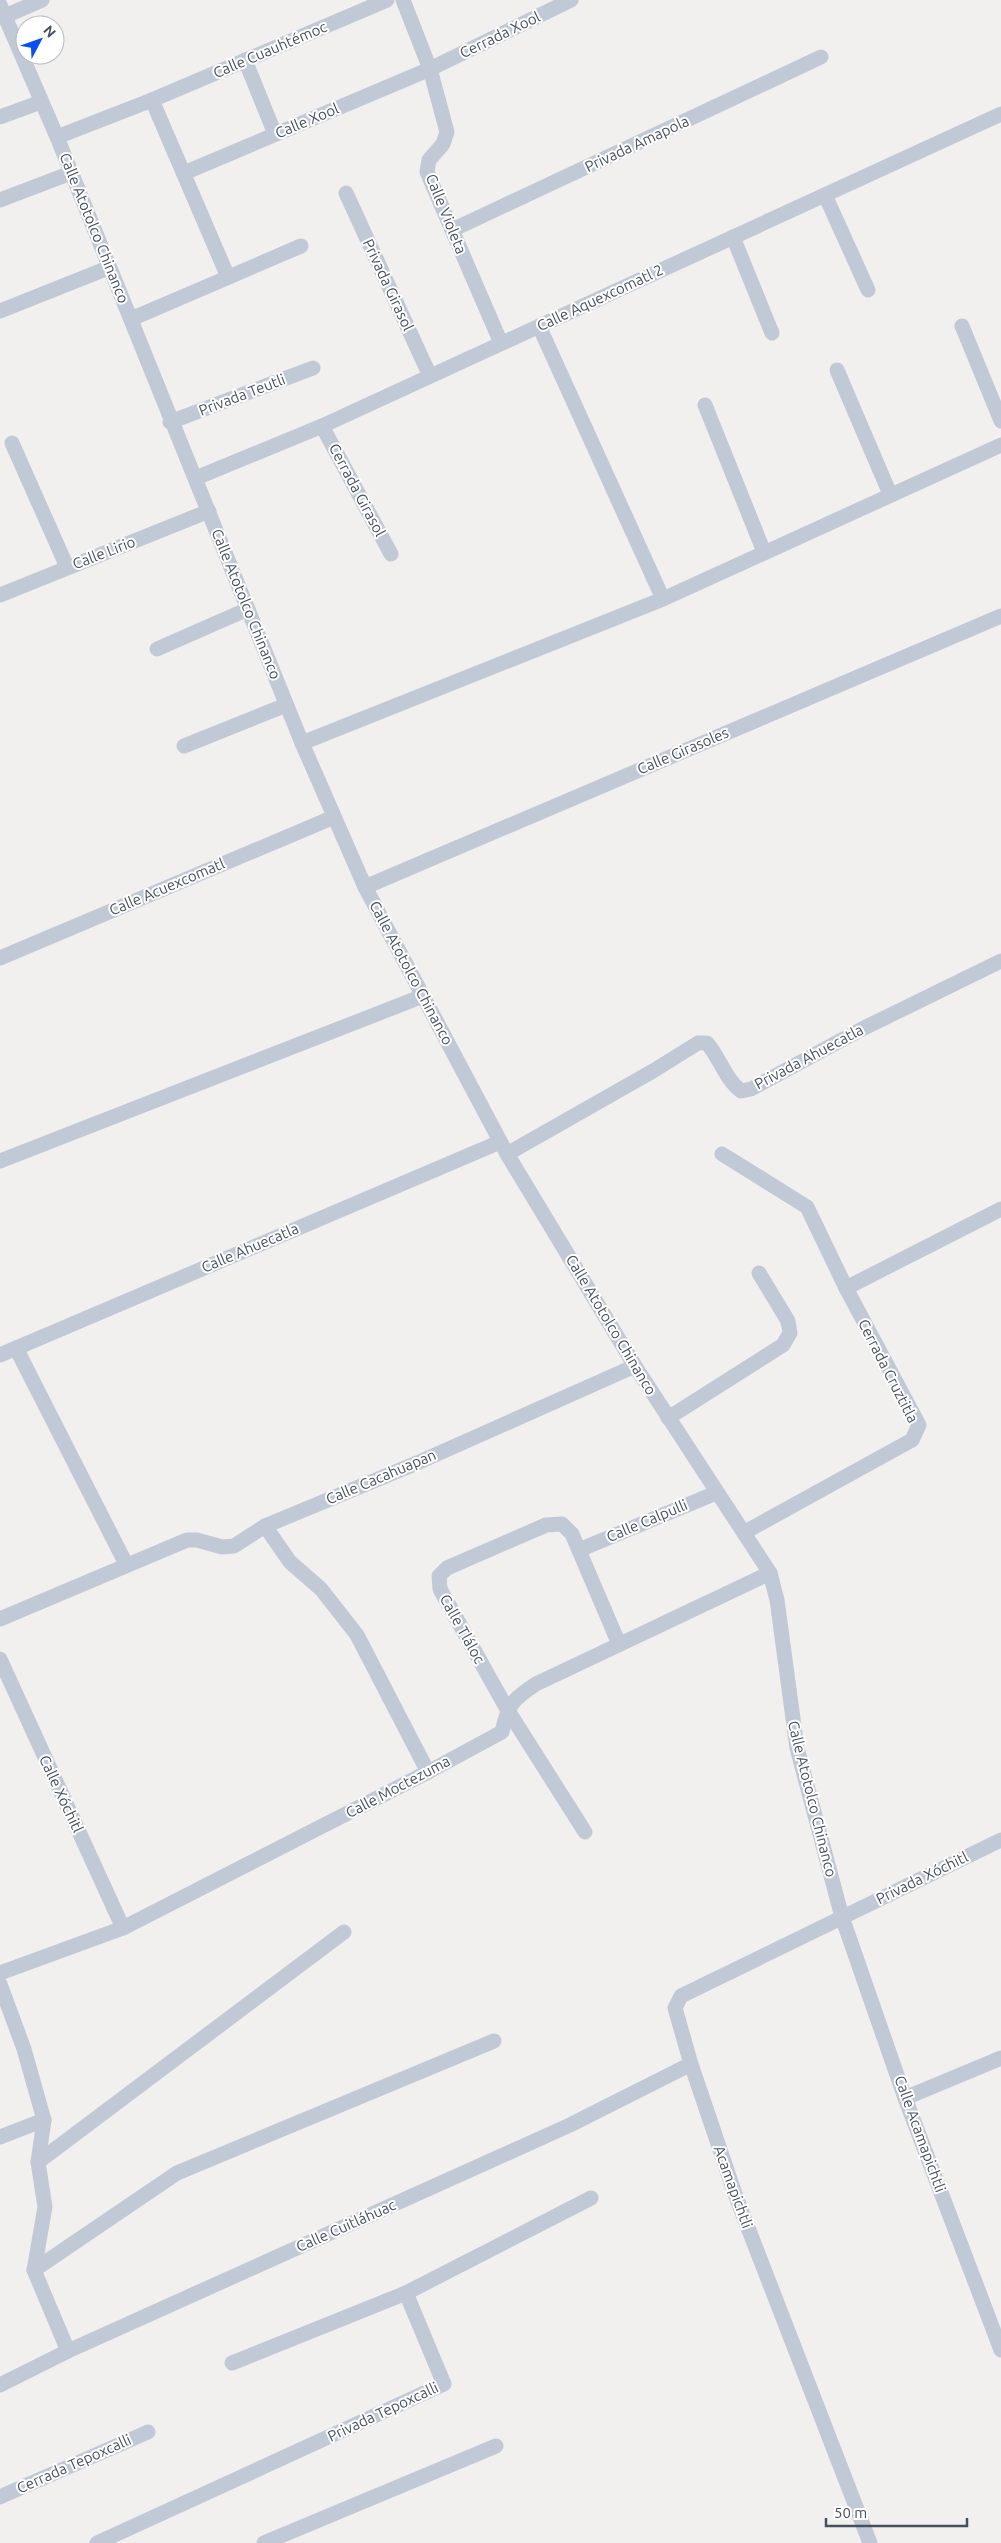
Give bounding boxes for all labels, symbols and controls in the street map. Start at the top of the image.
street label: Cerrada Xool [457,8,543,61]
north arrow [15,15,65,65]
street label: Calle Cuauhtémoc [210,18,329,81]
text: N [40,22,59,41]
street label: Calle Xool [273,100,341,141]
street label: Privada Amapola [582,112,692,175]
street label: Calle Atotolco Chinanco [57,150,132,305]
street label: Calle Violeta [423,171,470,256]
street label: Privada Girasol [360,236,417,333]
street label: Calle Aquexcomatl 2 [534,261,666,334]
street label: Privada Teutli [196,370,287,419]
street label: Cerrada Girasol [326,440,389,539]
street label: Calle Atotolco Chinanco [209,526,284,681]
street label: Calle Lirio [70,533,138,572]
street label: Calle Girasoles [635,724,731,777]
street label: Calle Acuexcomatl [107,855,227,919]
street label: Calle Atotolco Chinanco [366,898,457,1048]
street label: Privada Ahuecatla [752,1021,866,1092]
street label: Calle Ahuecatla [199,1219,301,1276]
street label: Calle Atotolco Chinanco [563,1252,660,1398]
street label: Cerrada Cruztitla [855,1316,922,1425]
street label: Calle Cacahuapan [323,1446,438,1507]
street label: Calle Calpulli [604,1496,690,1545]
street label: Calle Tláloc [437,1591,488,1666]
street label: Calle Atotolco Chinanco [785,1719,840,1879]
street label: Calle Xóchitl [36,1752,87,1835]
street label: Calle Moctezuma [343,1752,453,1821]
street label: Privada Xóchitl [873,1848,971,1907]
street label: Calle Acamapichtli [891,2073,949,2195]
street label: Acamapichtli [711,2143,756,2230]
street label: Calle Cuitláhuac [293,2196,398,2255]
street label: Privada Tepoxcalli [325,2378,441,2445]
street label: Cerrada Tepoxcalli [14,2431,134,2496]
scale bar [826,2496,967,2528]
text: 50 m [834,2504,867,2521]

